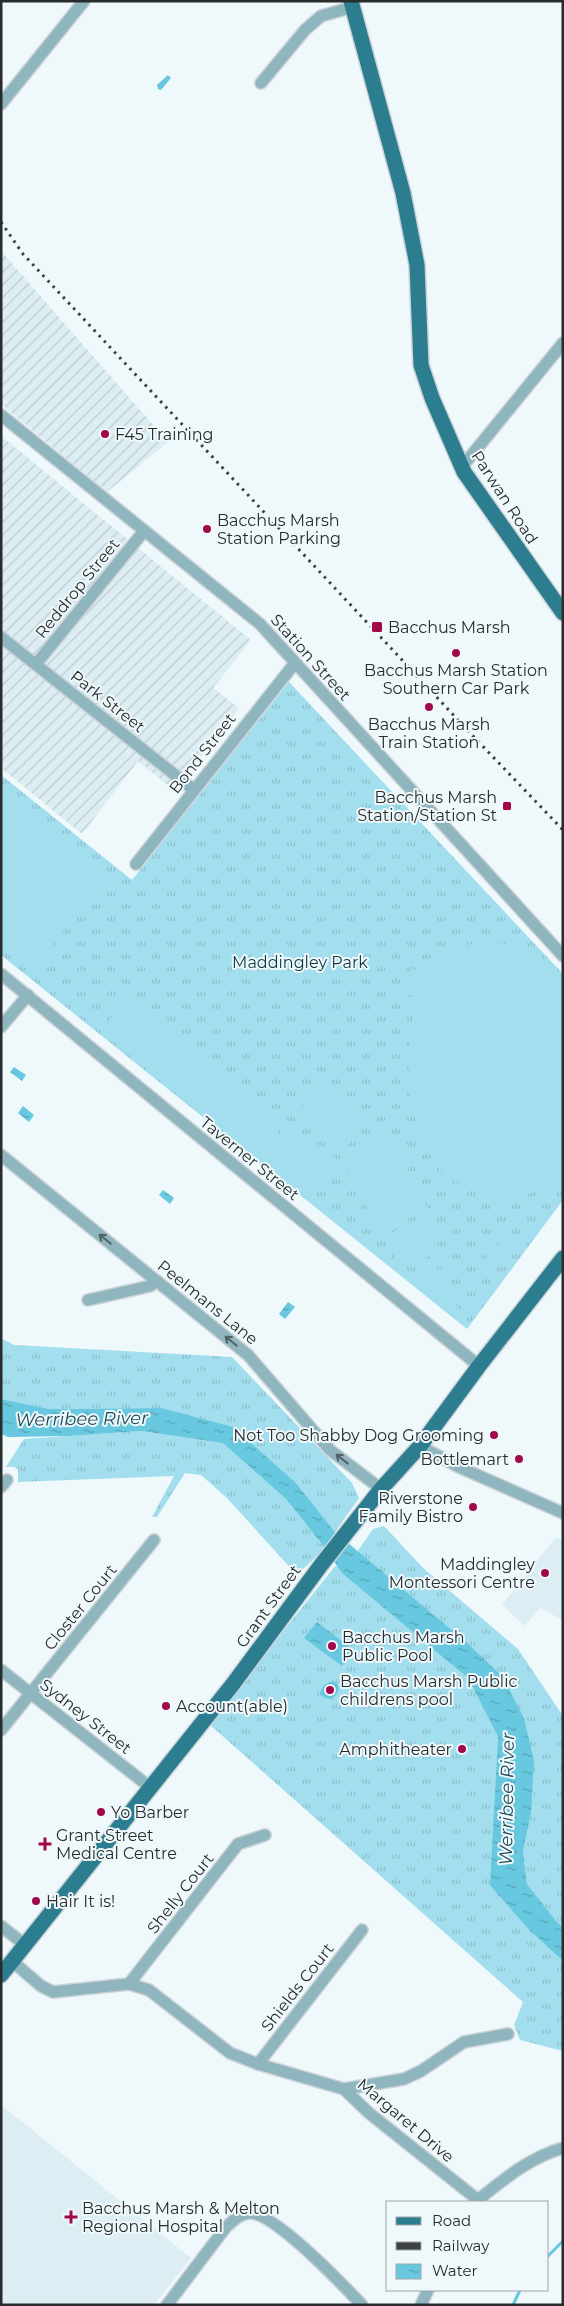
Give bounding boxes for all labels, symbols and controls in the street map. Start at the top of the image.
place label: F45 Training [115,425,214,444]
marker: F45 Training [99,428,111,440]
street label: Parwan Road [467,447,542,547]
place label: Bacchus Marsh Station Parking [217,511,341,548]
marker: Bacchus Marsh Station Parking [201,523,213,535]
street label: Reddrop Street [31,534,124,642]
street label: Station Street [267,610,355,705]
place label: Bacchus Marsh [388,618,511,637]
marker: Bacchus Marsh [370,620,384,634]
marker: Bacchus Marsh Station Southern Car Park [450,647,462,659]
place label: Bacchus Marsh Station Southern Car Park [364,661,548,698]
street label: Park Street [67,666,149,737]
marker: Bacchus Marsh Train Station [423,701,435,713]
street label: Bond Street [165,709,240,797]
place label: Bacchus Marsh Train Station [368,715,490,752]
place label: Bacchus Marsh Station/Station St [357,788,497,825]
marker: Bacchus Marsh Station/Station St [501,800,513,812]
park label: Maddingley Park [232,953,368,972]
street label: Taverner Street [196,1113,303,1204]
one-way arrow [99,1233,112,1244]
street label: Peelmans Lane [154,1256,262,1349]
one-way arrow [225,1336,238,1347]
water label: Werribee River [16,1407,149,1431]
place label: Not Too Shabby Dog Grooming [233,1426,484,1445]
marker: Not Too Shabby Dog Grooming [488,1429,500,1441]
place label: Bottlemart [421,1450,510,1469]
marker: Bottlemart [513,1453,525,1465]
one-way arrow [335,1454,349,1464]
place label: Riverstone Family Bistro [358,1489,463,1526]
marker: Riverstone Family Bistro [467,1501,479,1513]
place label: Maddingley Montessori Centre [389,1555,535,1592]
street label: Closter Court [40,1560,121,1654]
street label: Grant Street [232,1561,305,1651]
marker: Maddingley Montessori Centre [539,1567,551,1579]
place label: Bacchus Marsh Public Pool [342,1628,465,1665]
marker: Bacchus Marsh Public Pool [326,1640,338,1652]
place label: Bacchus Marsh Public childrens pool [340,1672,517,1709]
street label: Sydney Street [36,1675,136,1758]
marker: Bacchus Marsh Public childrens pool [324,1684,336,1696]
place label: Account(able) [176,1697,288,1716]
marker: Account(able) [160,1700,172,1712]
water label: Werribee River [495,1732,519,1865]
place label: Amphitheater [339,1740,452,1759]
marker: Amphitheater [456,1743,468,1755]
place label: Yo Barber [111,1803,189,1822]
marker: Yo Barber [95,1806,107,1818]
place label: Grant Street Medical Centre [56,1826,177,1863]
marker: Grant Street Medical Centre [38,1837,52,1851]
street label: Shelly Court [143,1849,218,1937]
place label: Hair It is! [46,1892,115,1911]
marker: Hair It is! [30,1895,42,1907]
street label: Shields Court [257,1939,338,2035]
street label: Margaret Drive [354,2075,458,2166]
place label: Bacchus Marsh & Melton Regional Hospital [82,2199,280,2236]
legend [386,2201,549,2291]
marker: Bacchus Marsh & Melton Regional Hospital [64,2210,78,2224]
text: Road [432,2211,471,2230]
text: Railway [432,2236,490,2255]
text: Water [432,2261,478,2280]

